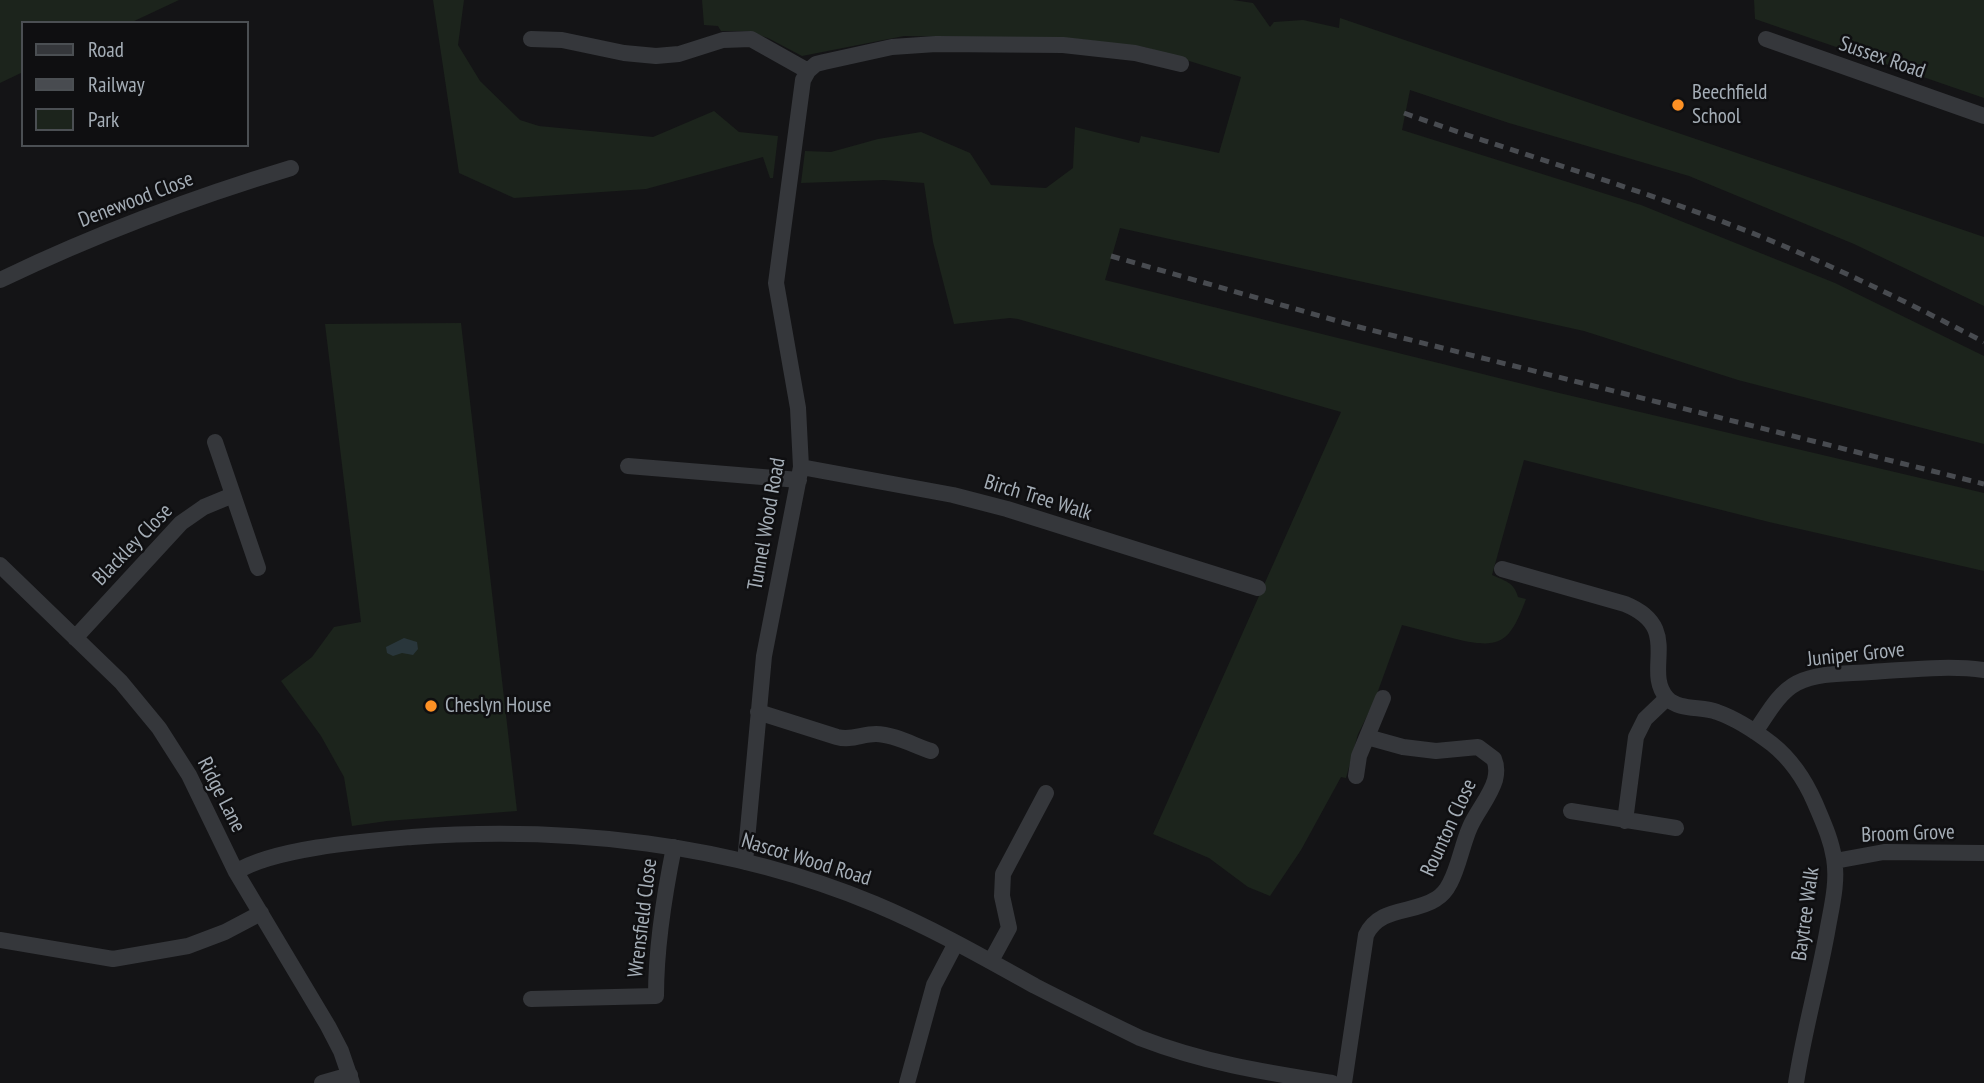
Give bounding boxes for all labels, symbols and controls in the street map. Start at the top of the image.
legend [21,21,248,147]
street label: Sussex Road [1836,32,1928,84]
text: Road [88,36,124,63]
text: Railway [88,71,145,98]
place label: Beechfield School [1692,80,1767,130]
marker: Beechfield School [1670,97,1686,113]
text: Park [88,106,119,133]
street label: Denewood Close [75,167,197,233]
street label: Tunnel Wood Road [743,456,791,592]
street label: Birch Tree Walk [981,470,1095,526]
street label: Blackley Close [88,499,178,591]
street label: Juniper Grove [1806,637,1906,673]
place label: Cheslyn House [445,693,551,719]
marker: Cheslyn House [423,698,439,714]
street label: Ridge Lane [191,753,251,837]
street label: Rounton Close [1416,775,1482,881]
street label: Broom Grove [1861,820,1955,848]
street label: Nascot Wood Road [738,828,874,892]
street label: Wrensfield Close [623,857,663,979]
street label: Baytree Walk [1787,866,1825,962]

